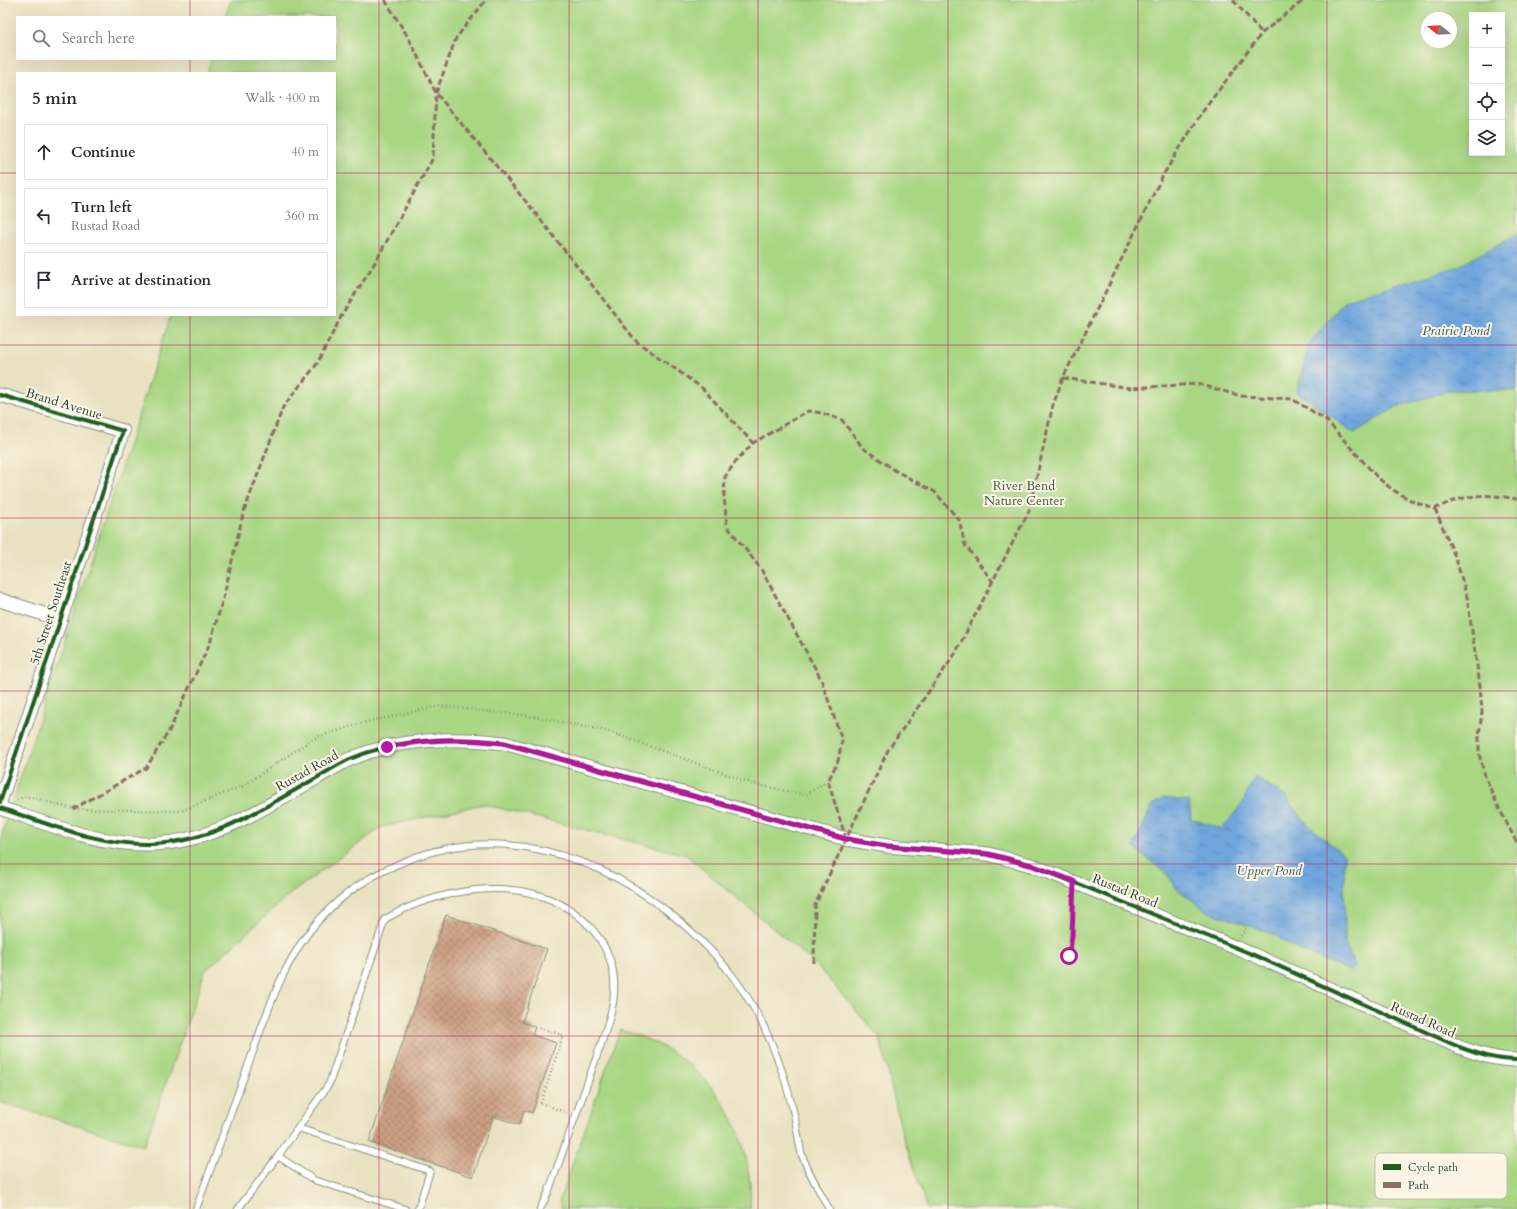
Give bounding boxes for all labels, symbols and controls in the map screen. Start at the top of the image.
north arrow [1421,12,1457,48]
map controls [1469,12,1505,156]
button: + [1469,12,1505,48]
search box [16,16,336,60]
icon: search [30,27,52,49]
text: Search here [62,28,135,48]
button: − [1469,48,1505,84]
button: locate [1469,84,1505,120]
text: 5 min [32,87,77,110]
text: Walk · 400 m [245,89,320,107]
button: layers [1469,120,1505,156]
icon: ahead [33,141,55,163]
text: Continue [71,142,136,162]
text: 40 m [291,143,319,161]
text: Turn left [71,197,132,217]
icon: left [33,205,55,227]
text: 360 m [285,207,319,225]
text: Rustad Road [71,217,140,235]
icon: arrive [33,269,55,291]
text: Arrive at destination [71,270,211,290]
water label: Prairie Pond [1422,321,1491,340]
street label: Brand Avenue [24,384,105,424]
park label: River Bend Nature Center [984,477,1064,510]
street label: 5th Street Southeast [26,559,76,667]
route end [378,738,396,756]
street label: Rustad Road [272,746,342,796]
water label: Upper Pond [1236,861,1303,880]
street label: Rustad Road [1090,870,1161,912]
route start [1060,947,1078,965]
street label: Rustad Road [1388,998,1458,1042]
legend [1375,1153,1507,1199]
text: Cycle path [1408,1160,1458,1175]
text: Path [1408,1178,1429,1193]

